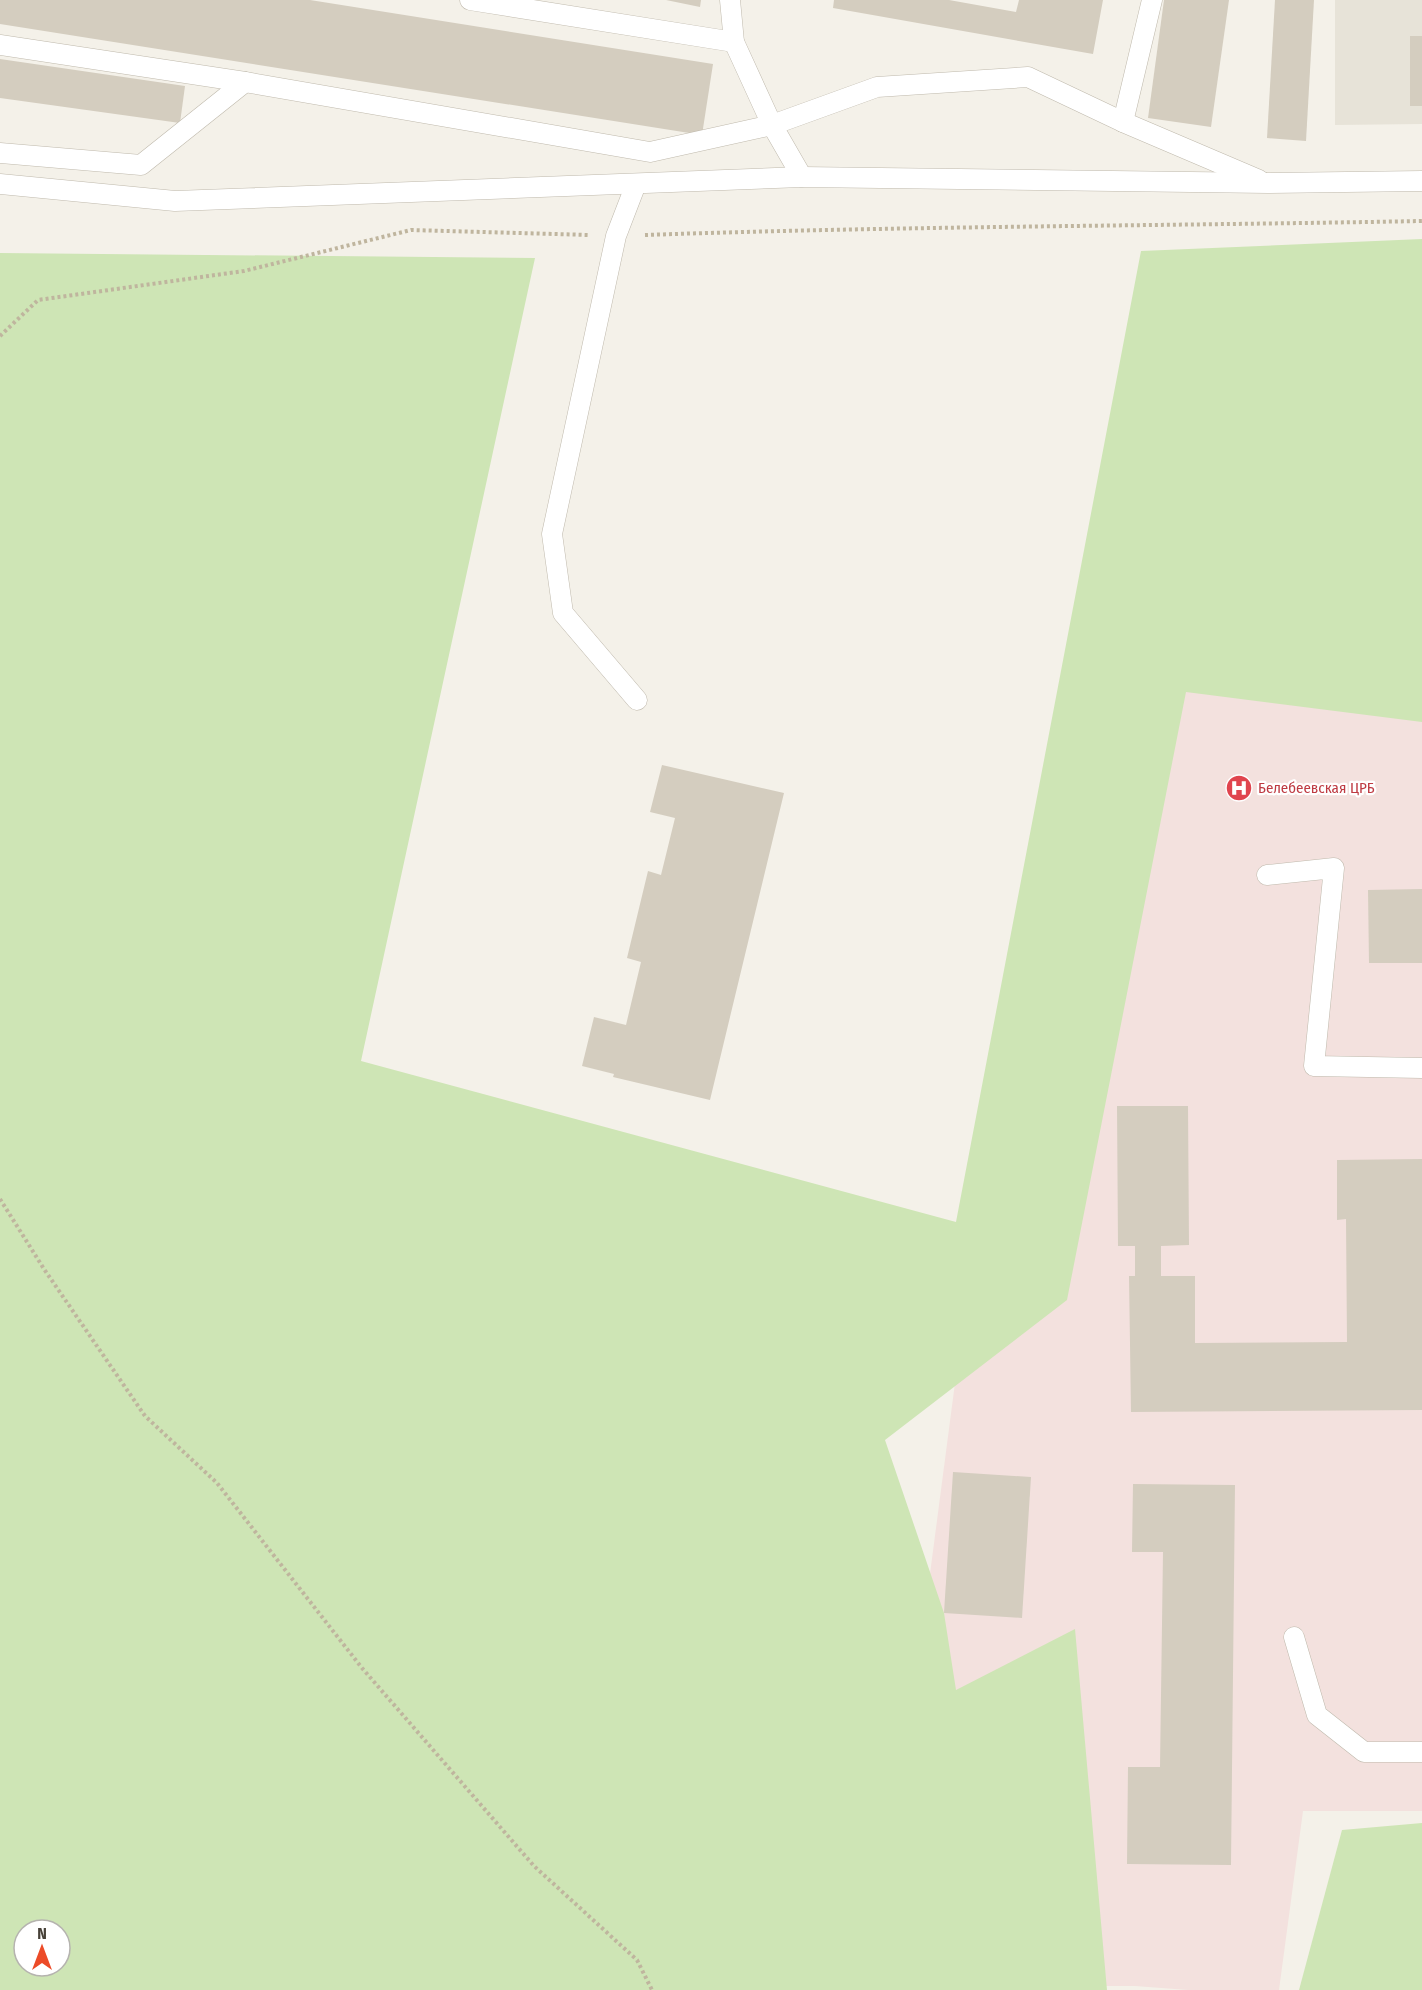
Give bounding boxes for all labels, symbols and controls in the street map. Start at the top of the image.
hospital icon: Белебеевская ЦРБ [1224,773,1254,803]
place label: Белебеевская ЦРБ [1258,779,1375,797]
north arrow [12,1918,72,1978]
text: N [37,1924,47,1943]

